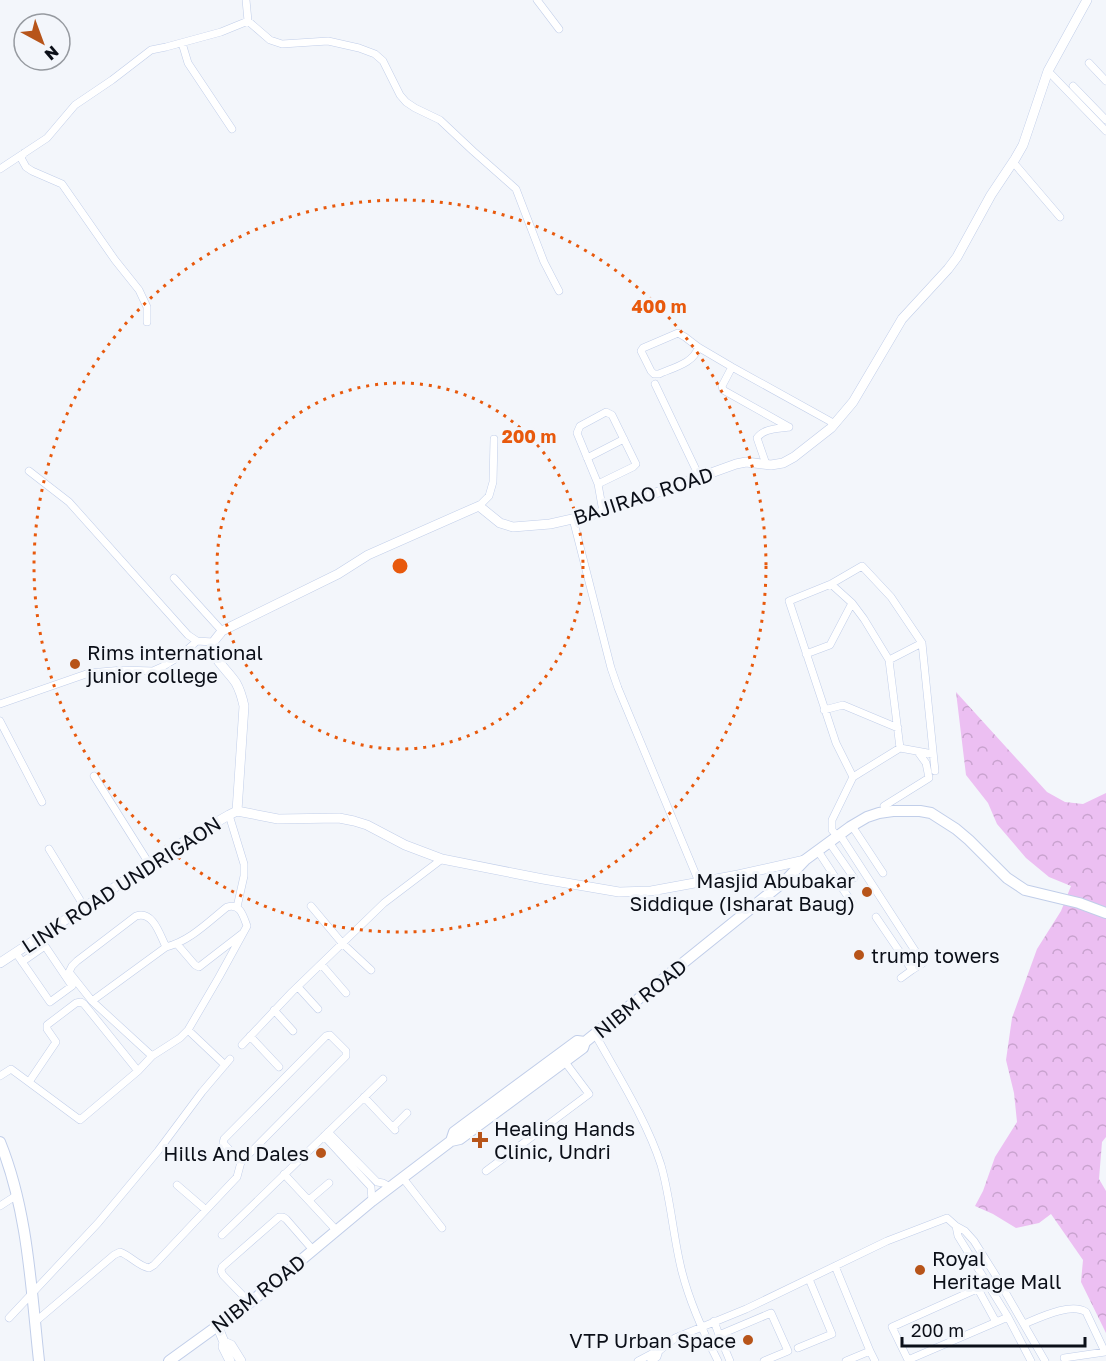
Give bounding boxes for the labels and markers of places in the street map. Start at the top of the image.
centre of rings [390,556,410,576]
place label: Rims international junior college [86,640,263,687]
marker: Rims international junior college [68,657,82,671]
place label: Masjid Abubakar Siddique (Isharat Baug) [629,868,855,915]
marker: Masjid Abubakar Siddique (Isharat Baug) [860,885,874,899]
place label: trump towers [871,943,1000,967]
marker: trump towers [852,948,866,962]
place label: Healing Hands Clinic, Undri [494,1116,635,1163]
marker: Healing Hands Clinic, Undri [471,1131,489,1149]
place label: Hills And Dales [163,1141,309,1165]
marker: Hills And Dales [314,1146,328,1160]
place label: Royal Heritage Mall [932,1246,1061,1293]
marker: Royal Heritage Mall [913,1263,927,1277]
place label: VTP Urban Space [569,1328,736,1352]
marker: VTP Urban Space [741,1333,755,1347]

